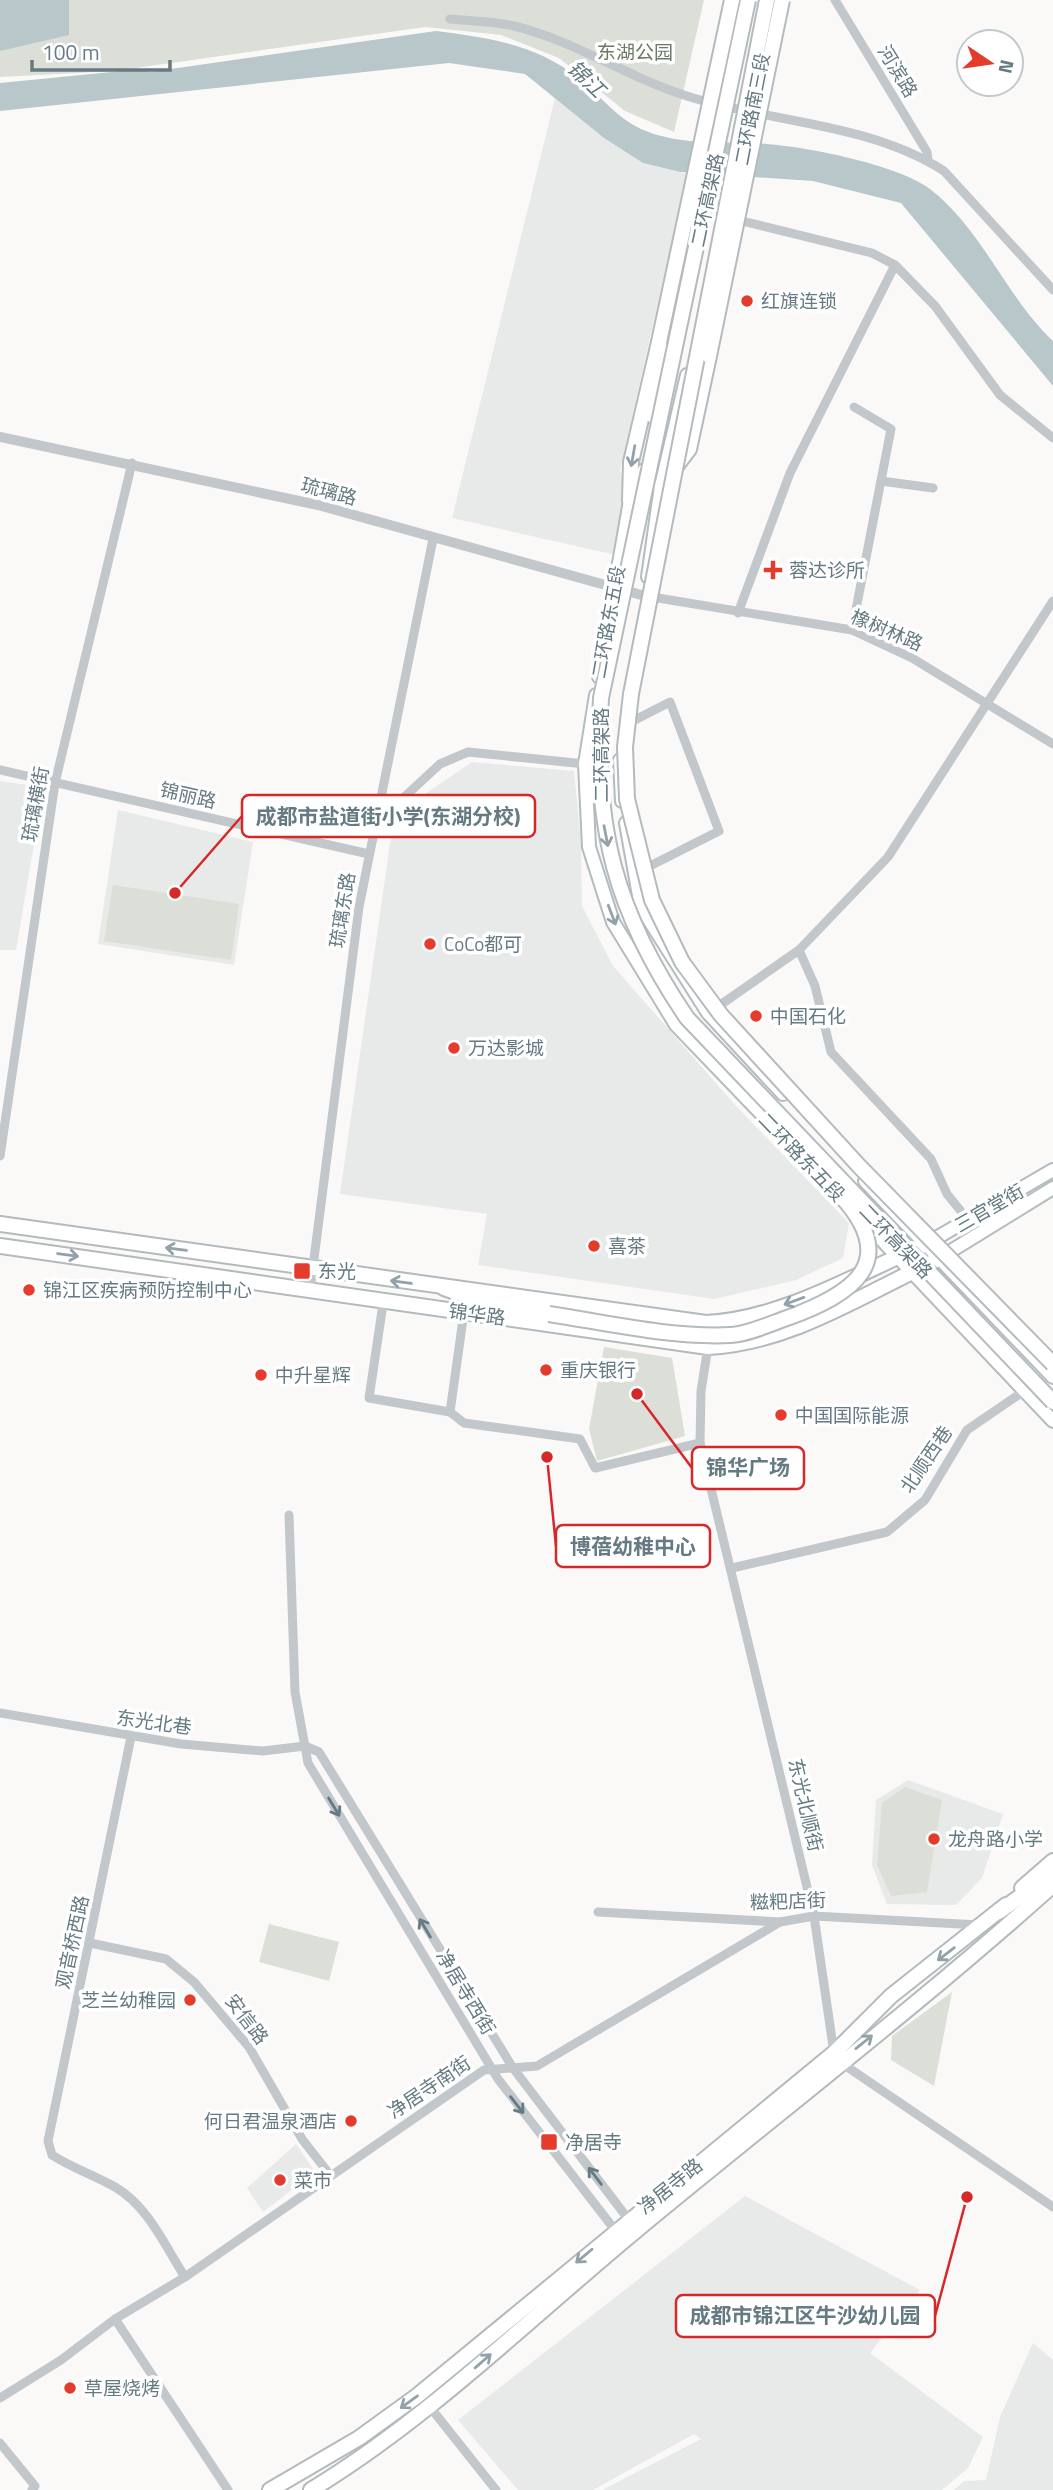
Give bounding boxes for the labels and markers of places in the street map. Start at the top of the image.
place label: 红旗连锁 [761,286,837,315]
marker: 红旗连锁 [739,293,755,309]
place label: 蓉达诊所 [789,555,865,584]
marker: 蓉达诊所 [763,560,783,580]
callout: 成都市盐道街小学(东湖分校) [242,795,535,837]
place label: CoCo都可 [444,929,522,958]
marker: CoCo都可 [422,936,438,952]
place label: 中国石化 [770,1001,846,1030]
marker: 中国石化 [748,1008,764,1024]
place label: 万达影城 [468,1033,544,1062]
marker: 万达影城 [446,1040,462,1056]
place label: 喜茶 [608,1231,646,1260]
marker: 喜茶 [586,1238,602,1254]
place label: 东光 [318,1256,356,1285]
marker: 东光 [292,1261,312,1281]
place label: 锦江区疾病预防控制中心 [43,1275,252,1304]
marker: 锦江区疾病预防控制中心 [21,1282,37,1298]
place label: 重庆银行 [560,1355,636,1384]
place label: 中升星辉 [275,1360,351,1389]
marker: 重庆银行 [538,1362,554,1378]
marker: 中升星辉 [253,1367,269,1383]
place label: 中国国际能源 [795,1400,909,1429]
marker: 中国国际能源 [773,1407,789,1423]
callout: 锦华广场 [692,1447,804,1489]
callout: 博蓓幼稚中心 [556,1525,710,1567]
place label: 龙舟路小学 [948,1824,1043,1853]
marker: 龙舟路小学 [926,1831,942,1847]
place label: 芝兰幼稚园 [81,1985,176,2014]
marker: 芝兰幼稚园 [182,1992,198,2008]
place label: 何日君温泉酒店 [204,2106,337,2135]
marker: 何日君温泉酒店 [343,2113,359,2129]
place label: 净居寺 [565,2127,622,2156]
marker: 净居寺 [539,2132,559,2152]
place label: 菜市 [294,2165,332,2194]
marker: 菜市 [272,2172,288,2188]
callout: 成都市锦江区牛沙幼儿园 [676,2295,935,2337]
place label: 草屋烧烤 [84,2373,160,2402]
marker: 草屋烧烤 [62,2380,78,2396]

